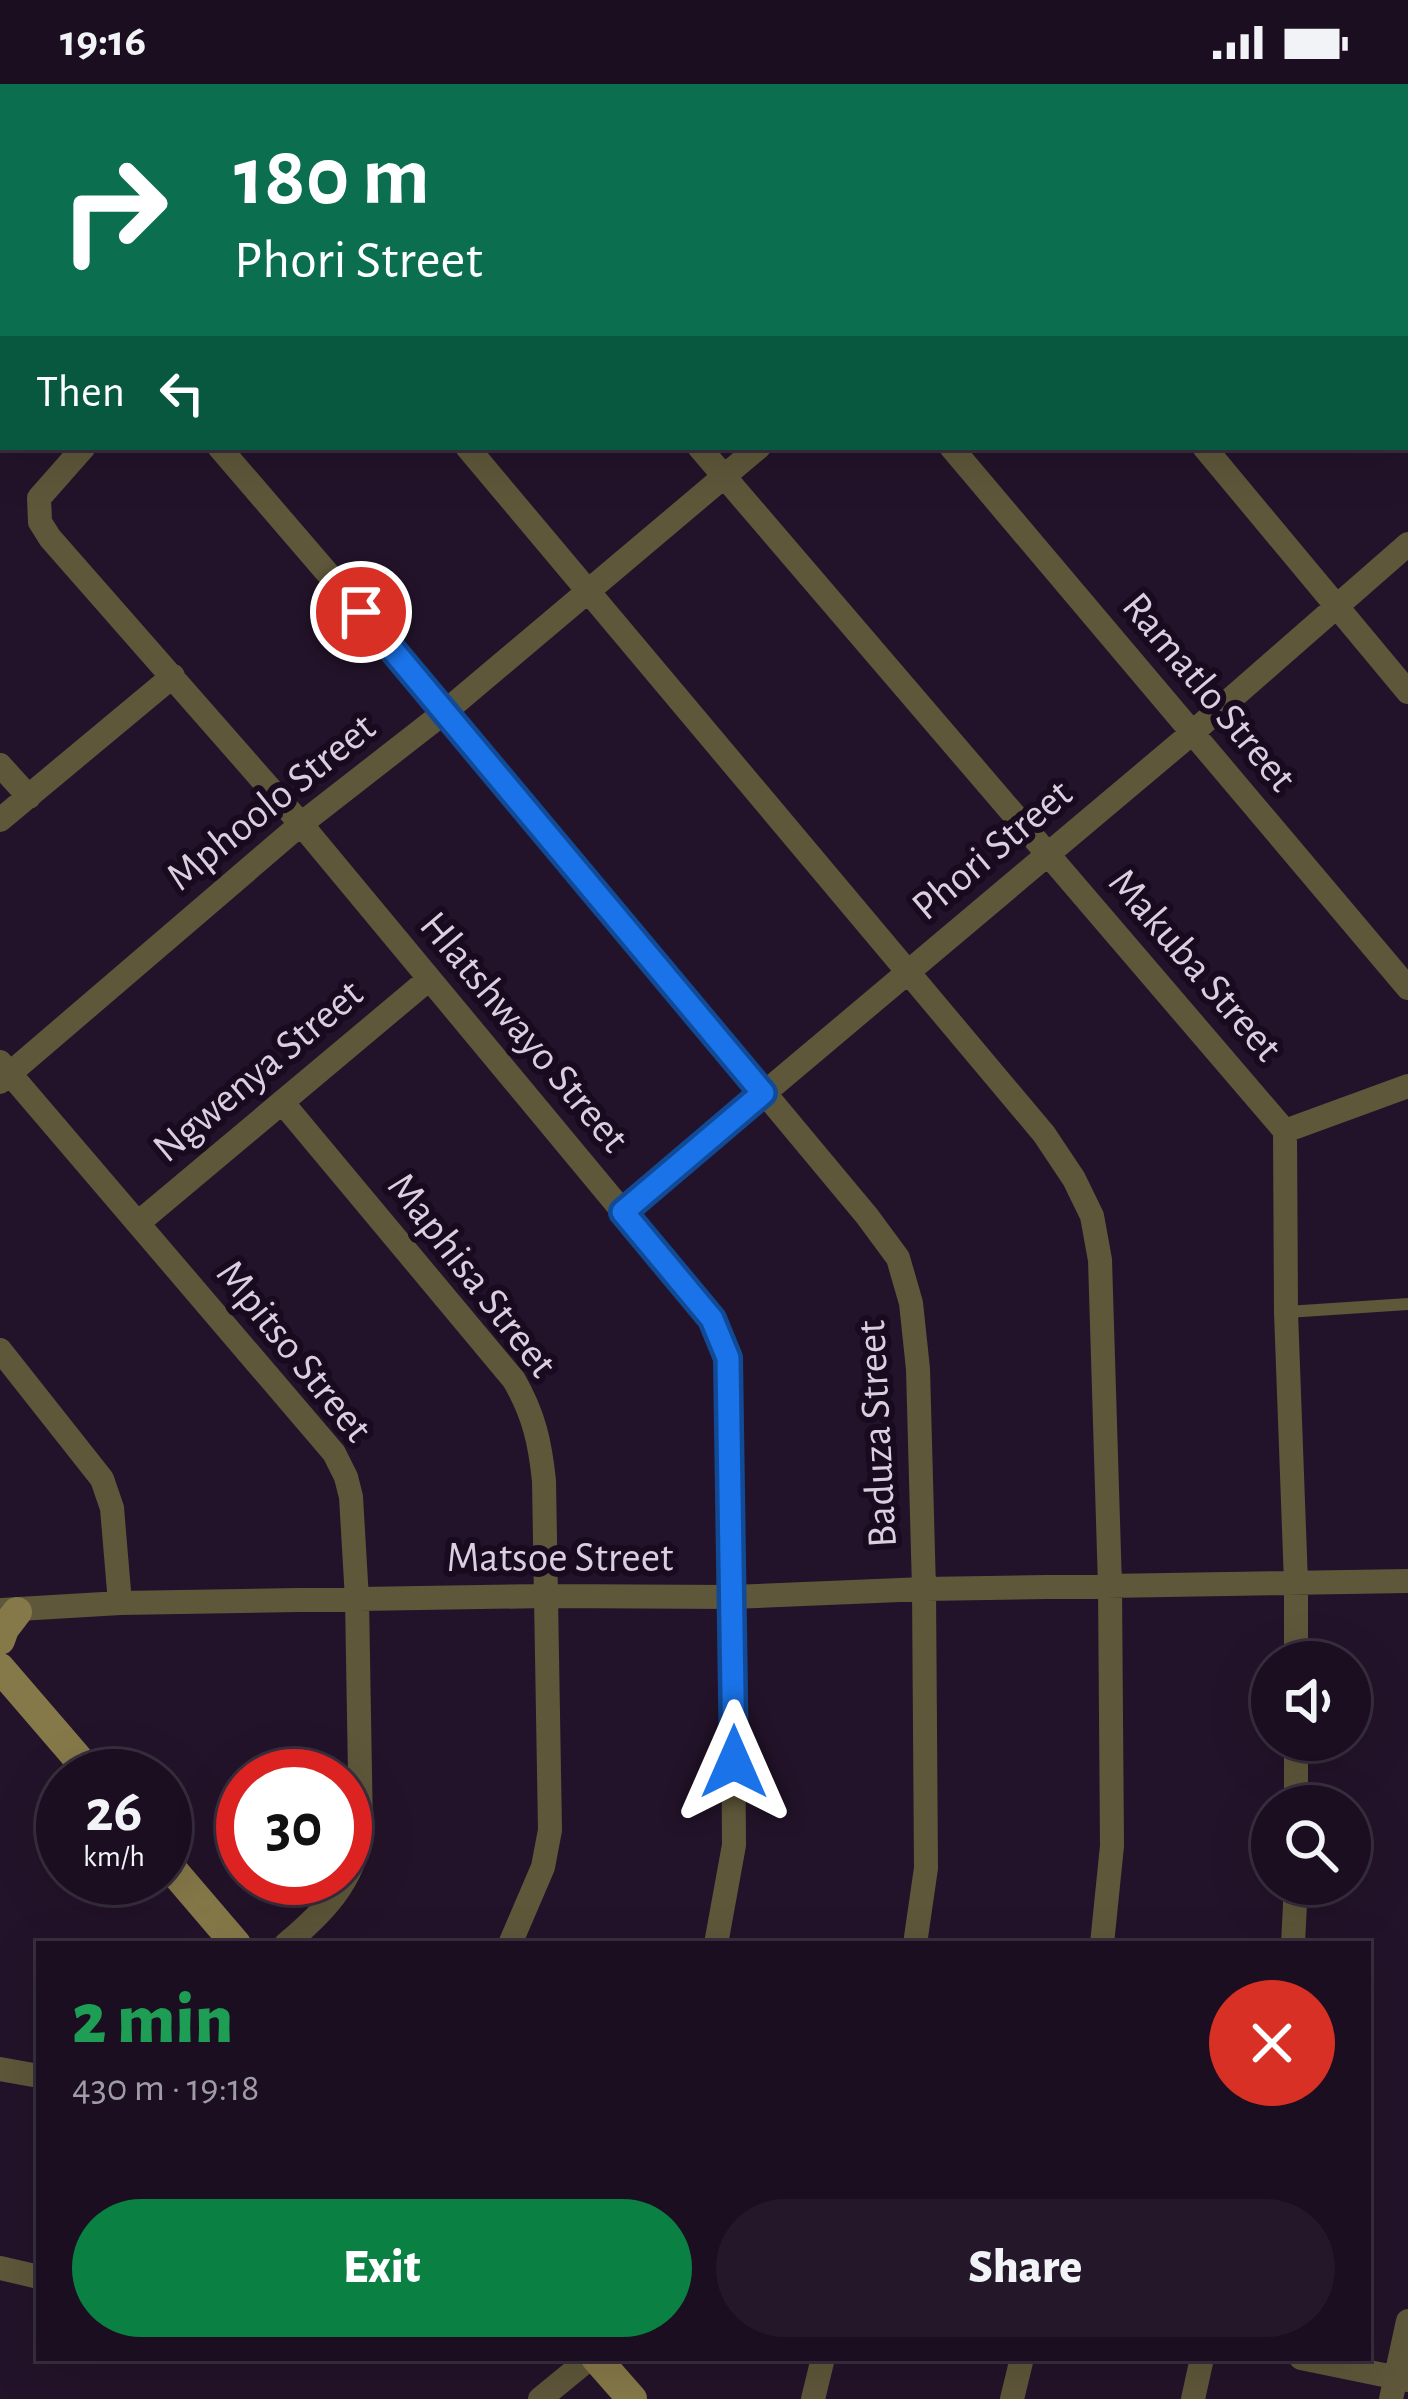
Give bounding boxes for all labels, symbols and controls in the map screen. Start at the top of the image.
text: 19:16 [60,19,146,64]
icon: right [36,132,192,288]
text: 180 m [234,136,430,220]
text: Phori Street [234,234,483,288]
icon: left [149,360,215,426]
text: Then [36,370,125,415]
pin [310,561,412,663]
icon: arrive [328,579,394,645]
street label: Ramatlo Street [1114,585,1304,799]
street label: Mphoolo Street [159,706,383,898]
street label: Phori Street [904,772,1080,928]
street label: Makuba Street [1101,861,1289,1069]
street label: Hlatshwayo Street [412,904,636,1160]
street label: Ngwenya Street [145,972,371,1170]
street label: Maphisa Street [380,1165,564,1385]
street label: Mpitso Street [208,1252,380,1450]
street label: Baduza Street [850,1319,904,1549]
street label: Matsoe Street [447,1537,673,1579]
map controls [1251,1641,1371,1905]
button: sound [1251,1641,1371,1761]
position arrow [671,1699,797,1825]
speed limit sign: 30 [216,1749,372,1905]
text: 26 [85,1782,143,1842]
button: search [1251,1785,1371,1905]
text: km/h [83,1842,145,1872]
button: close [1209,1980,1335,2106]
text: 2 min [72,1984,233,2056]
text: 430 m · 19:18 [72,2069,259,2108]
button: Exit [72,2199,692,2337]
button: Share [716,2199,1335,2337]

